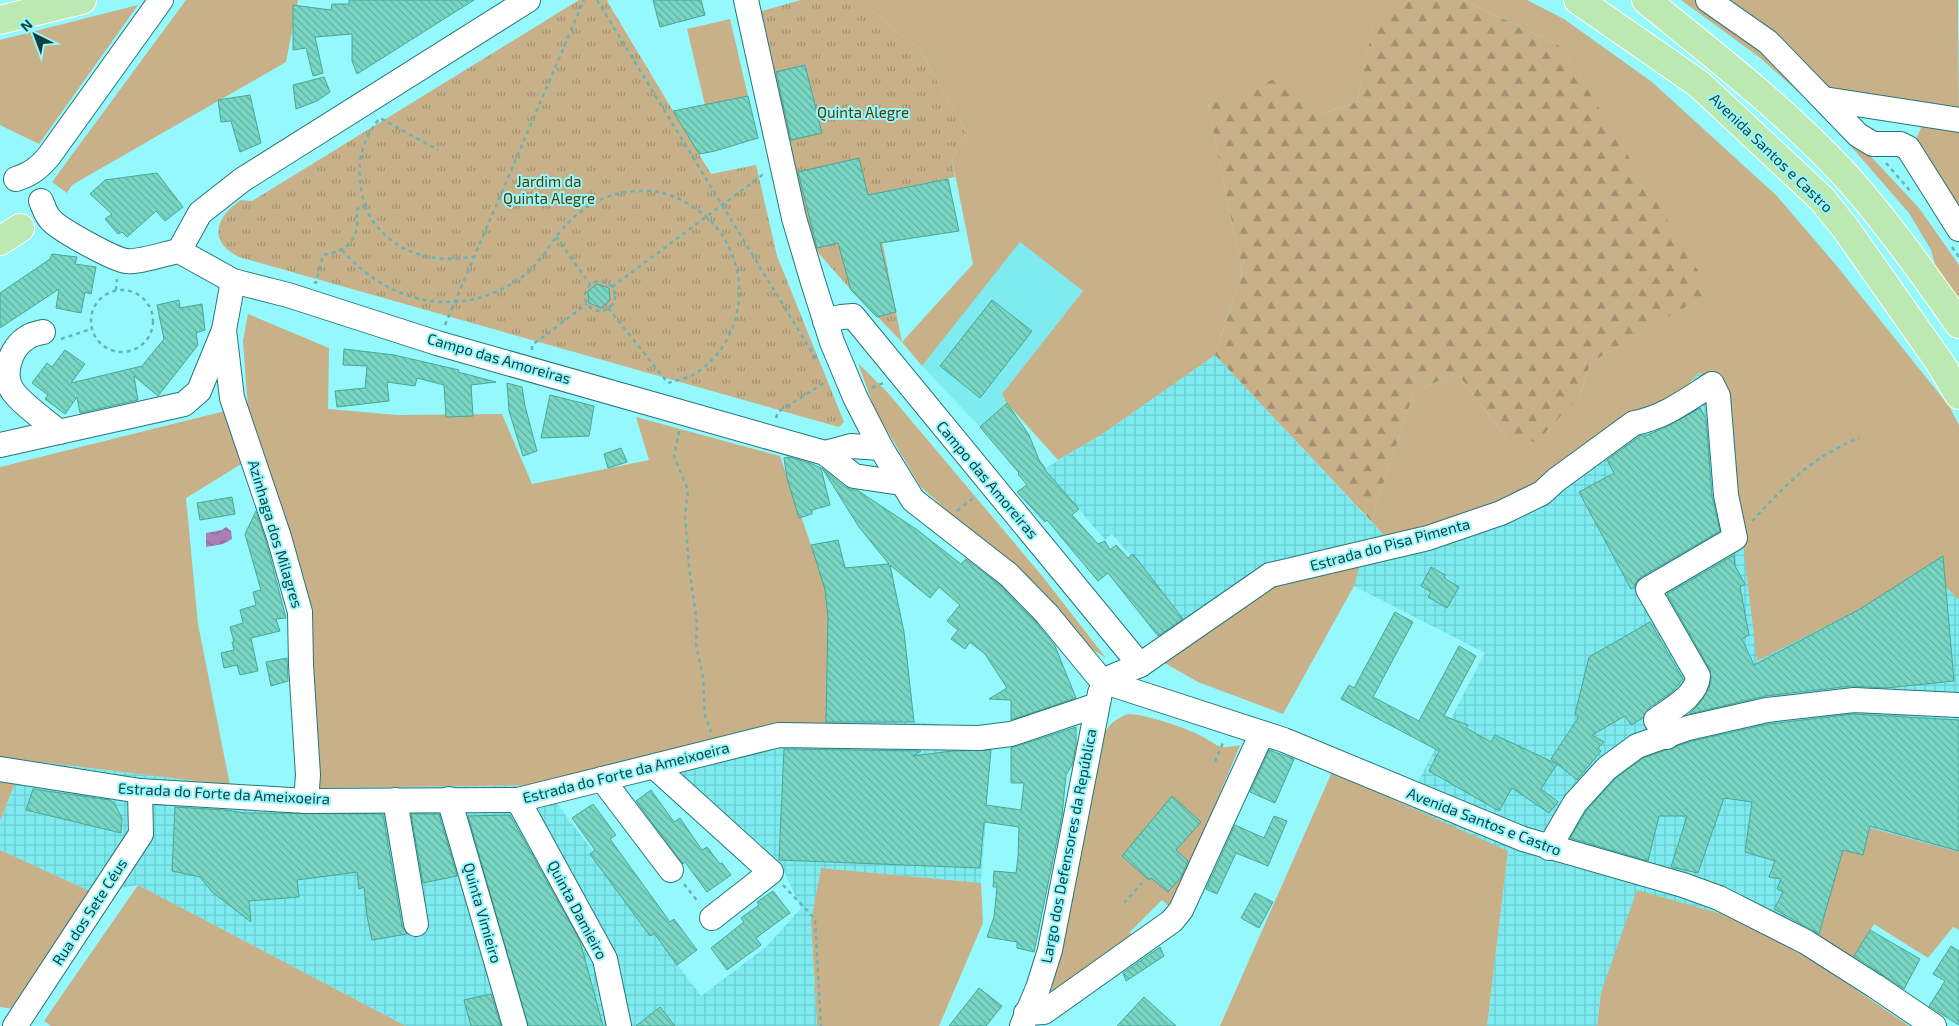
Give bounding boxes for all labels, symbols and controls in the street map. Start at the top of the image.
north arrow [10,10,60,60]
text: N [17,15,35,35]
street label: Avenida Santos e Castro [1706,89,1837,216]
park label: Quinta Alegre [817,103,909,122]
park label: Jardim da Quinta Alegre [503,172,595,208]
street label: Campo das Amoreiras [425,329,573,387]
street label: Campo das Amoreiras [933,417,1042,542]
street label: Azinhaga dos Milagres [245,458,307,610]
street label: Estrada do Pisa Pimenta [1308,514,1472,574]
street label: Largo dos Defensores da República [1036,727,1100,965]
street label: Estrada do Forte da Ameixoeira [520,738,731,806]
street label: Estrada do Forte da Ameixoeira [117,778,331,808]
street label: Avenida Santos e Castro [1405,783,1564,859]
street label: Rua dos Sete Céus [48,855,130,968]
street label: Quinta Damieiro [543,857,612,963]
street label: Quinta Vimieiro [459,860,506,965]

